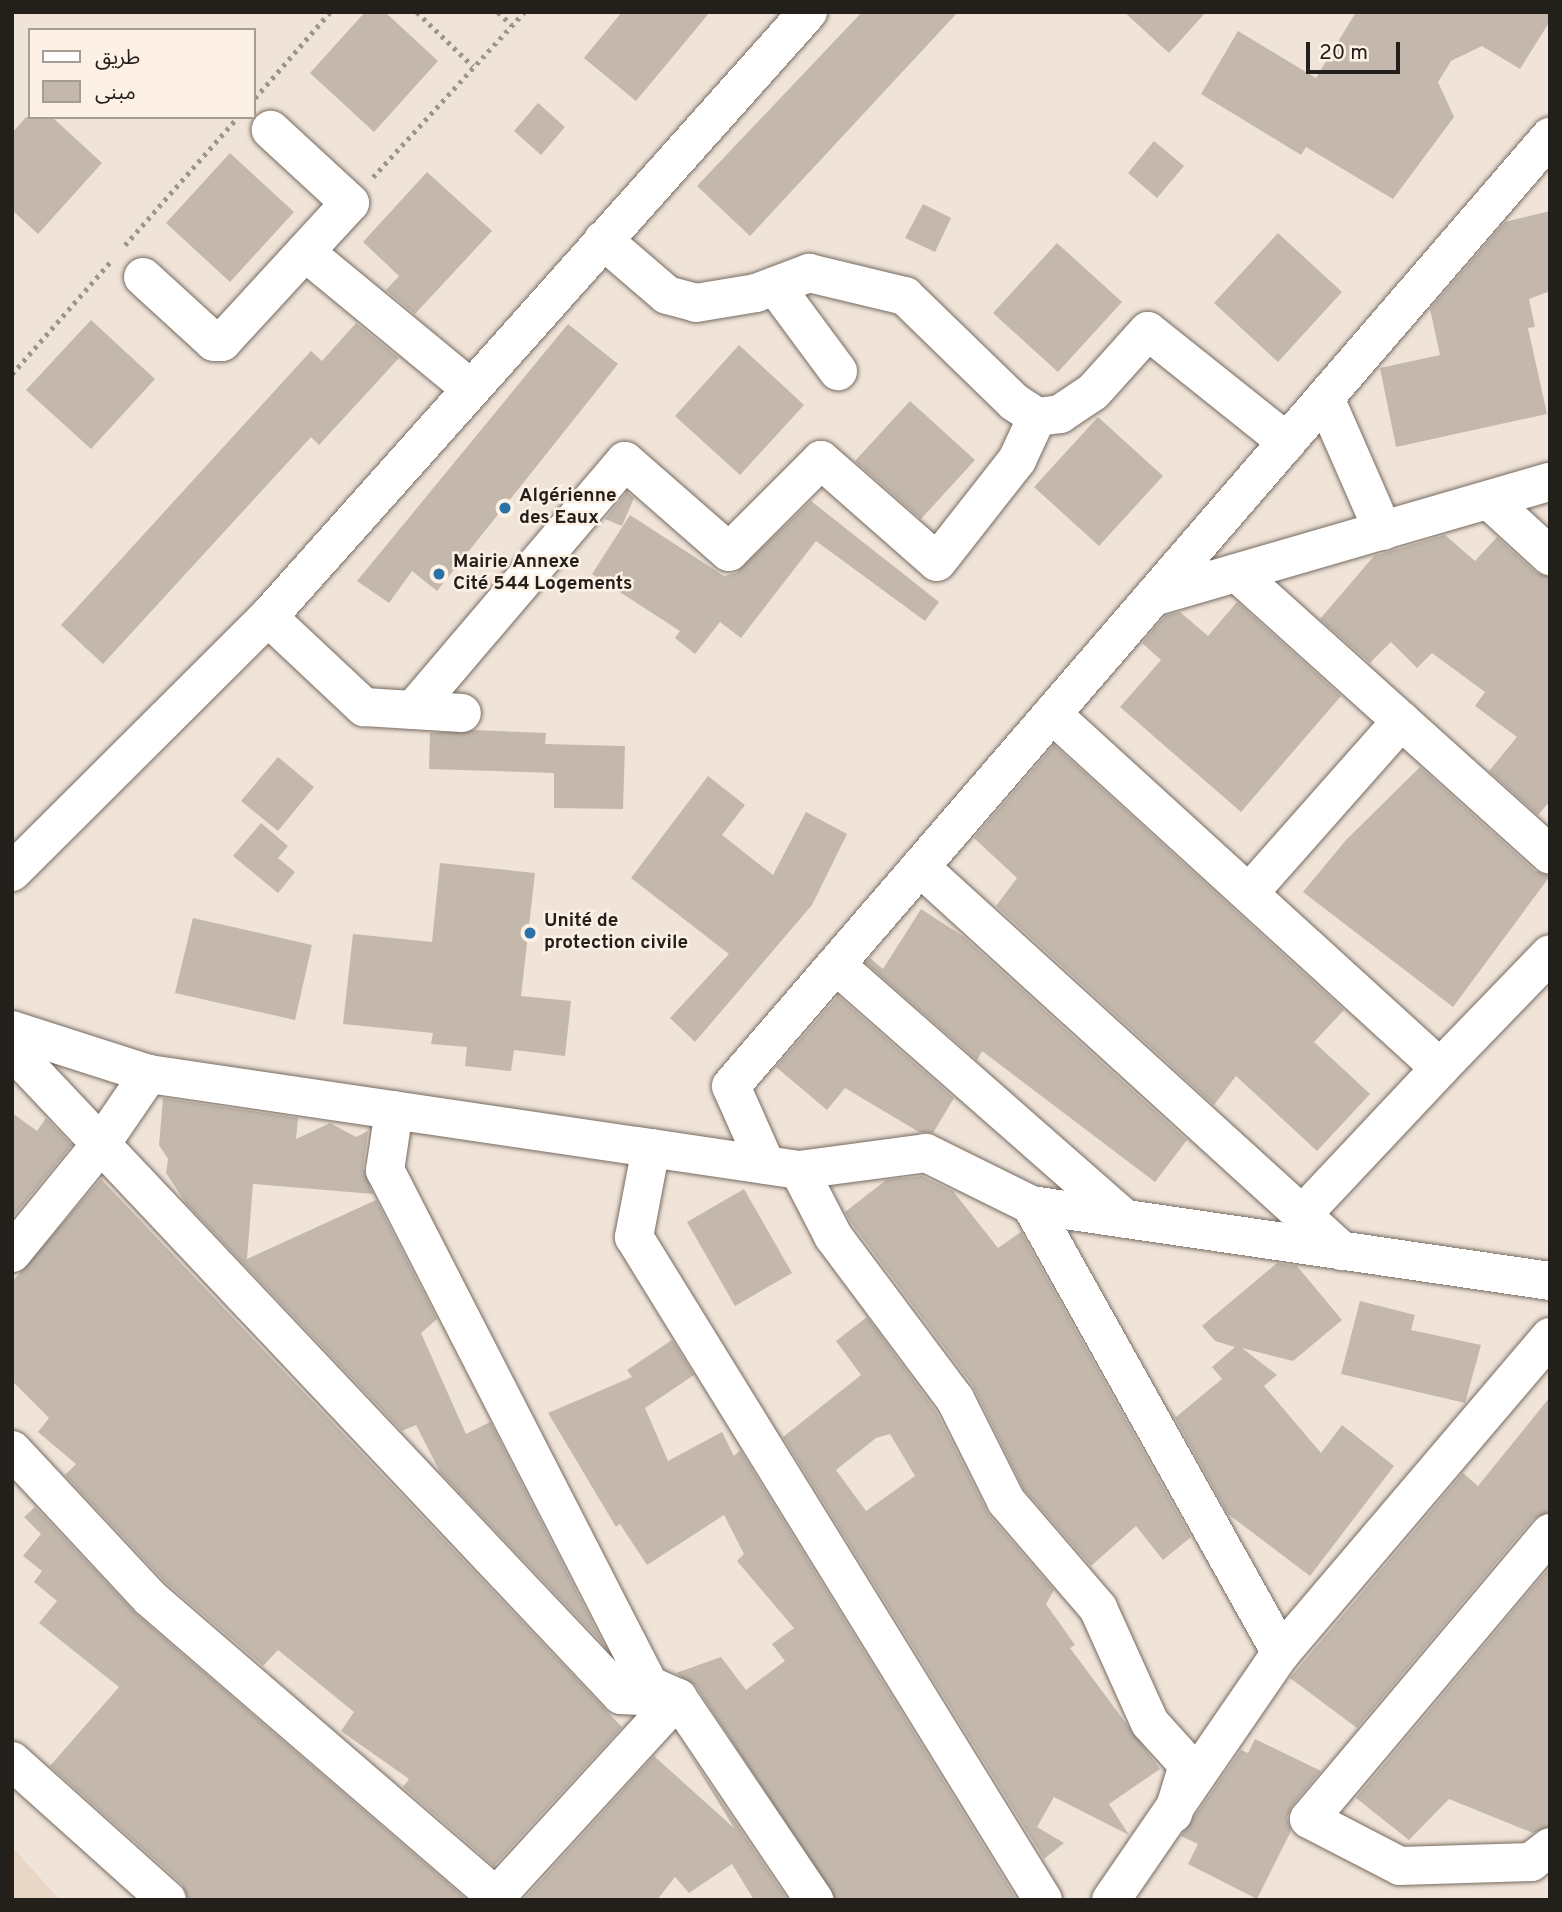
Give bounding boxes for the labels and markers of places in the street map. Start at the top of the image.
place label: Algérienne des Eaux [519,486,617,530]
marker: Algérienne des Eaux [497,500,513,516]
place label: Mairie Annexe Cité 544 Logements [453,552,632,596]
marker: Mairie Annexe Cité 544 Logements [431,566,447,582]
place label: Unité de protection civile [544,911,688,955]
marker: Unité de protection civile [522,925,538,941]

